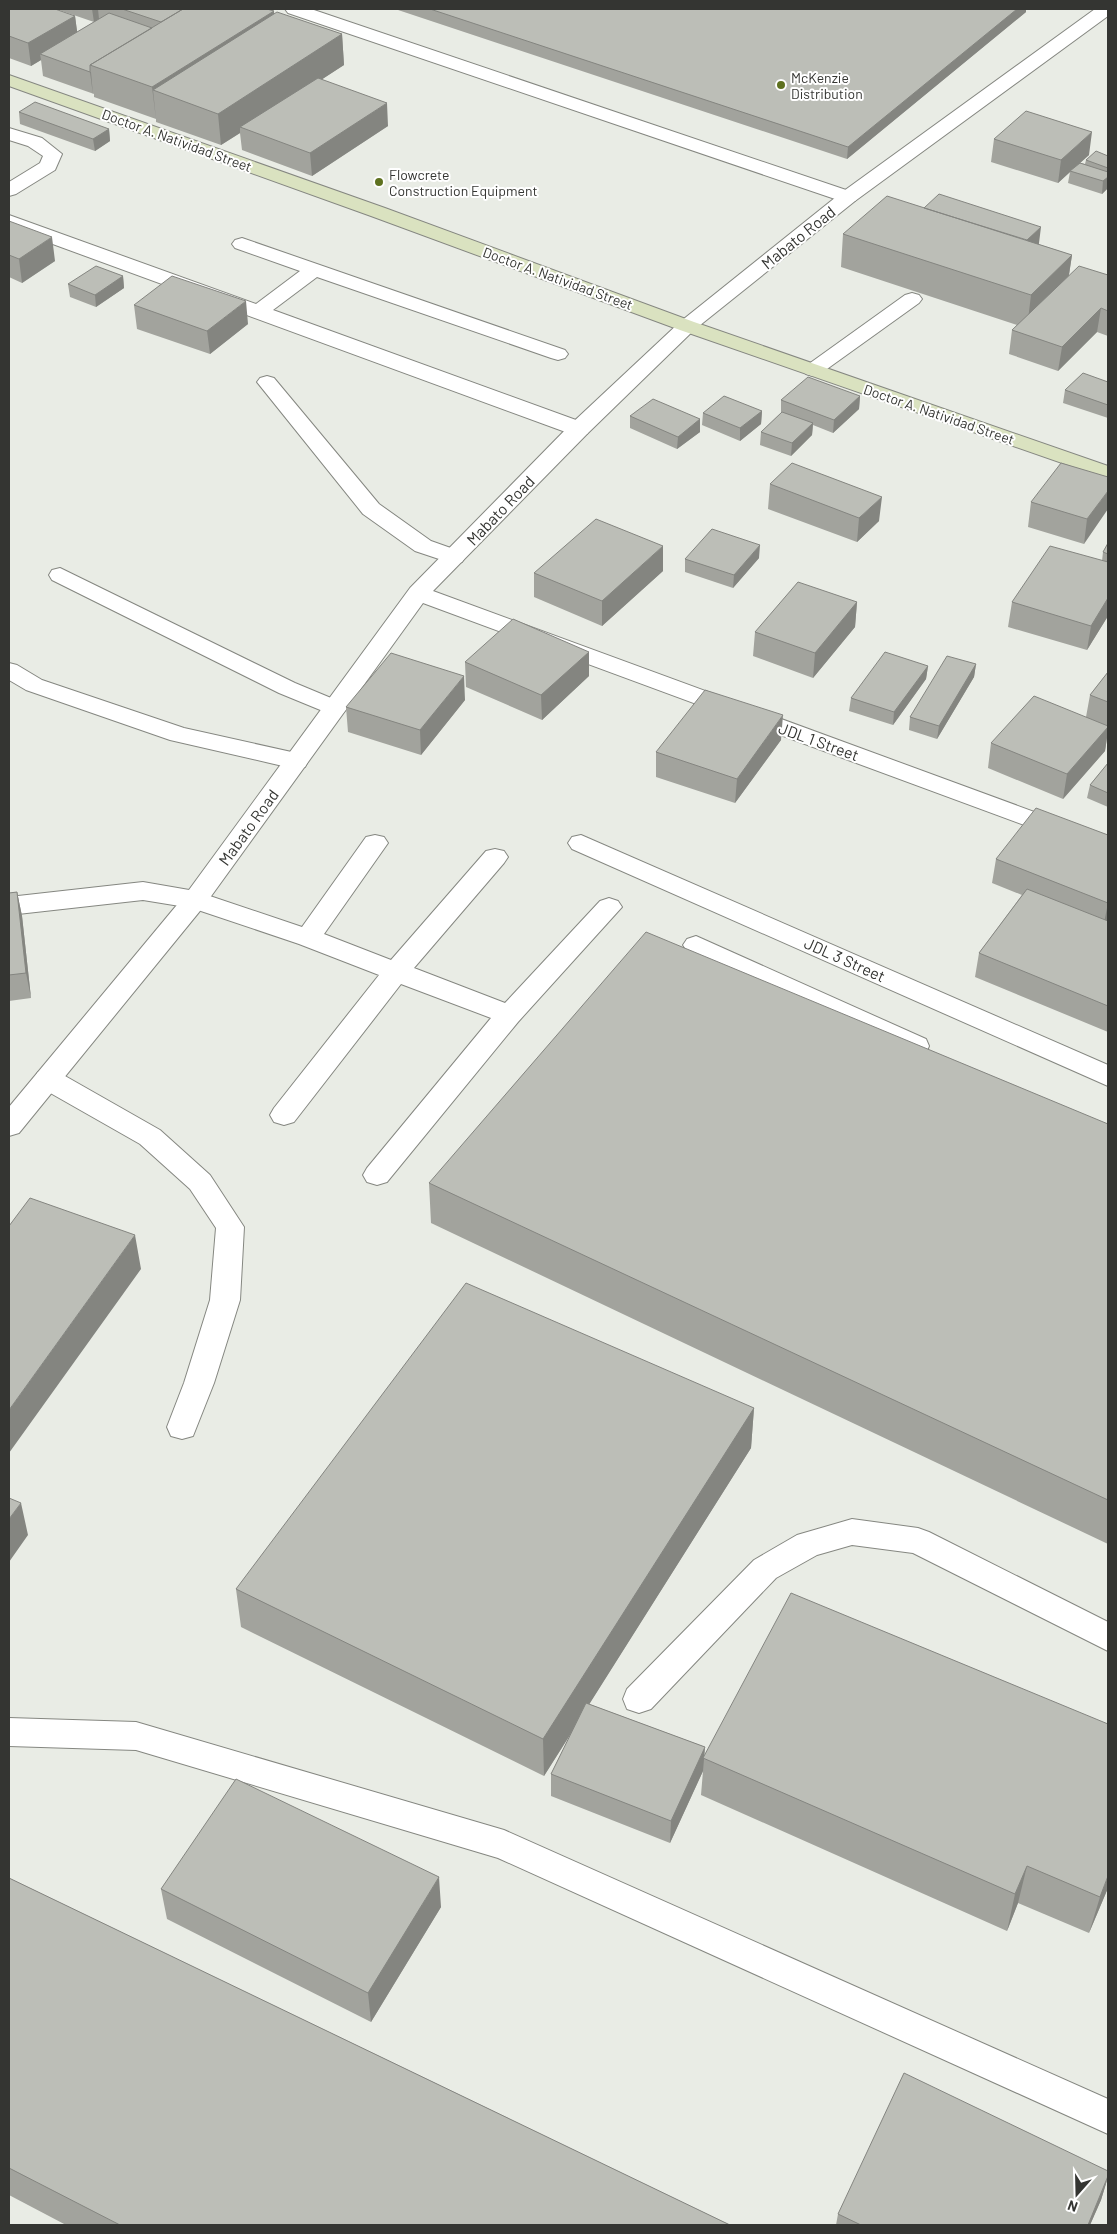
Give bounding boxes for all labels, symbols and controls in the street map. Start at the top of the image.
place label: McKenzie Distribution [791,69,863,102]
marker: McKenzie Distribution [775,79,787,91]
street label: Doctor A. Natividad Street [100,105,254,175]
place label: Flowcrete Construction Equipment [389,166,538,199]
marker: Flowcrete Construction Equipment [373,176,385,188]
street label: Mabato Road [757,201,839,273]
street label: Doctor A. Natividad Street [481,243,635,313]
street label: Doctor A. Natividad Street [861,380,1017,448]
street label: Mabato Road [462,471,538,549]
street label: JDL 1 Street [776,718,862,764]
street label: Mabato Road [214,785,282,869]
street label: JDL 3 Street [802,933,888,985]
north arrow [1052,2169,1102,2219]
text: N [1065,2197,1080,2216]

